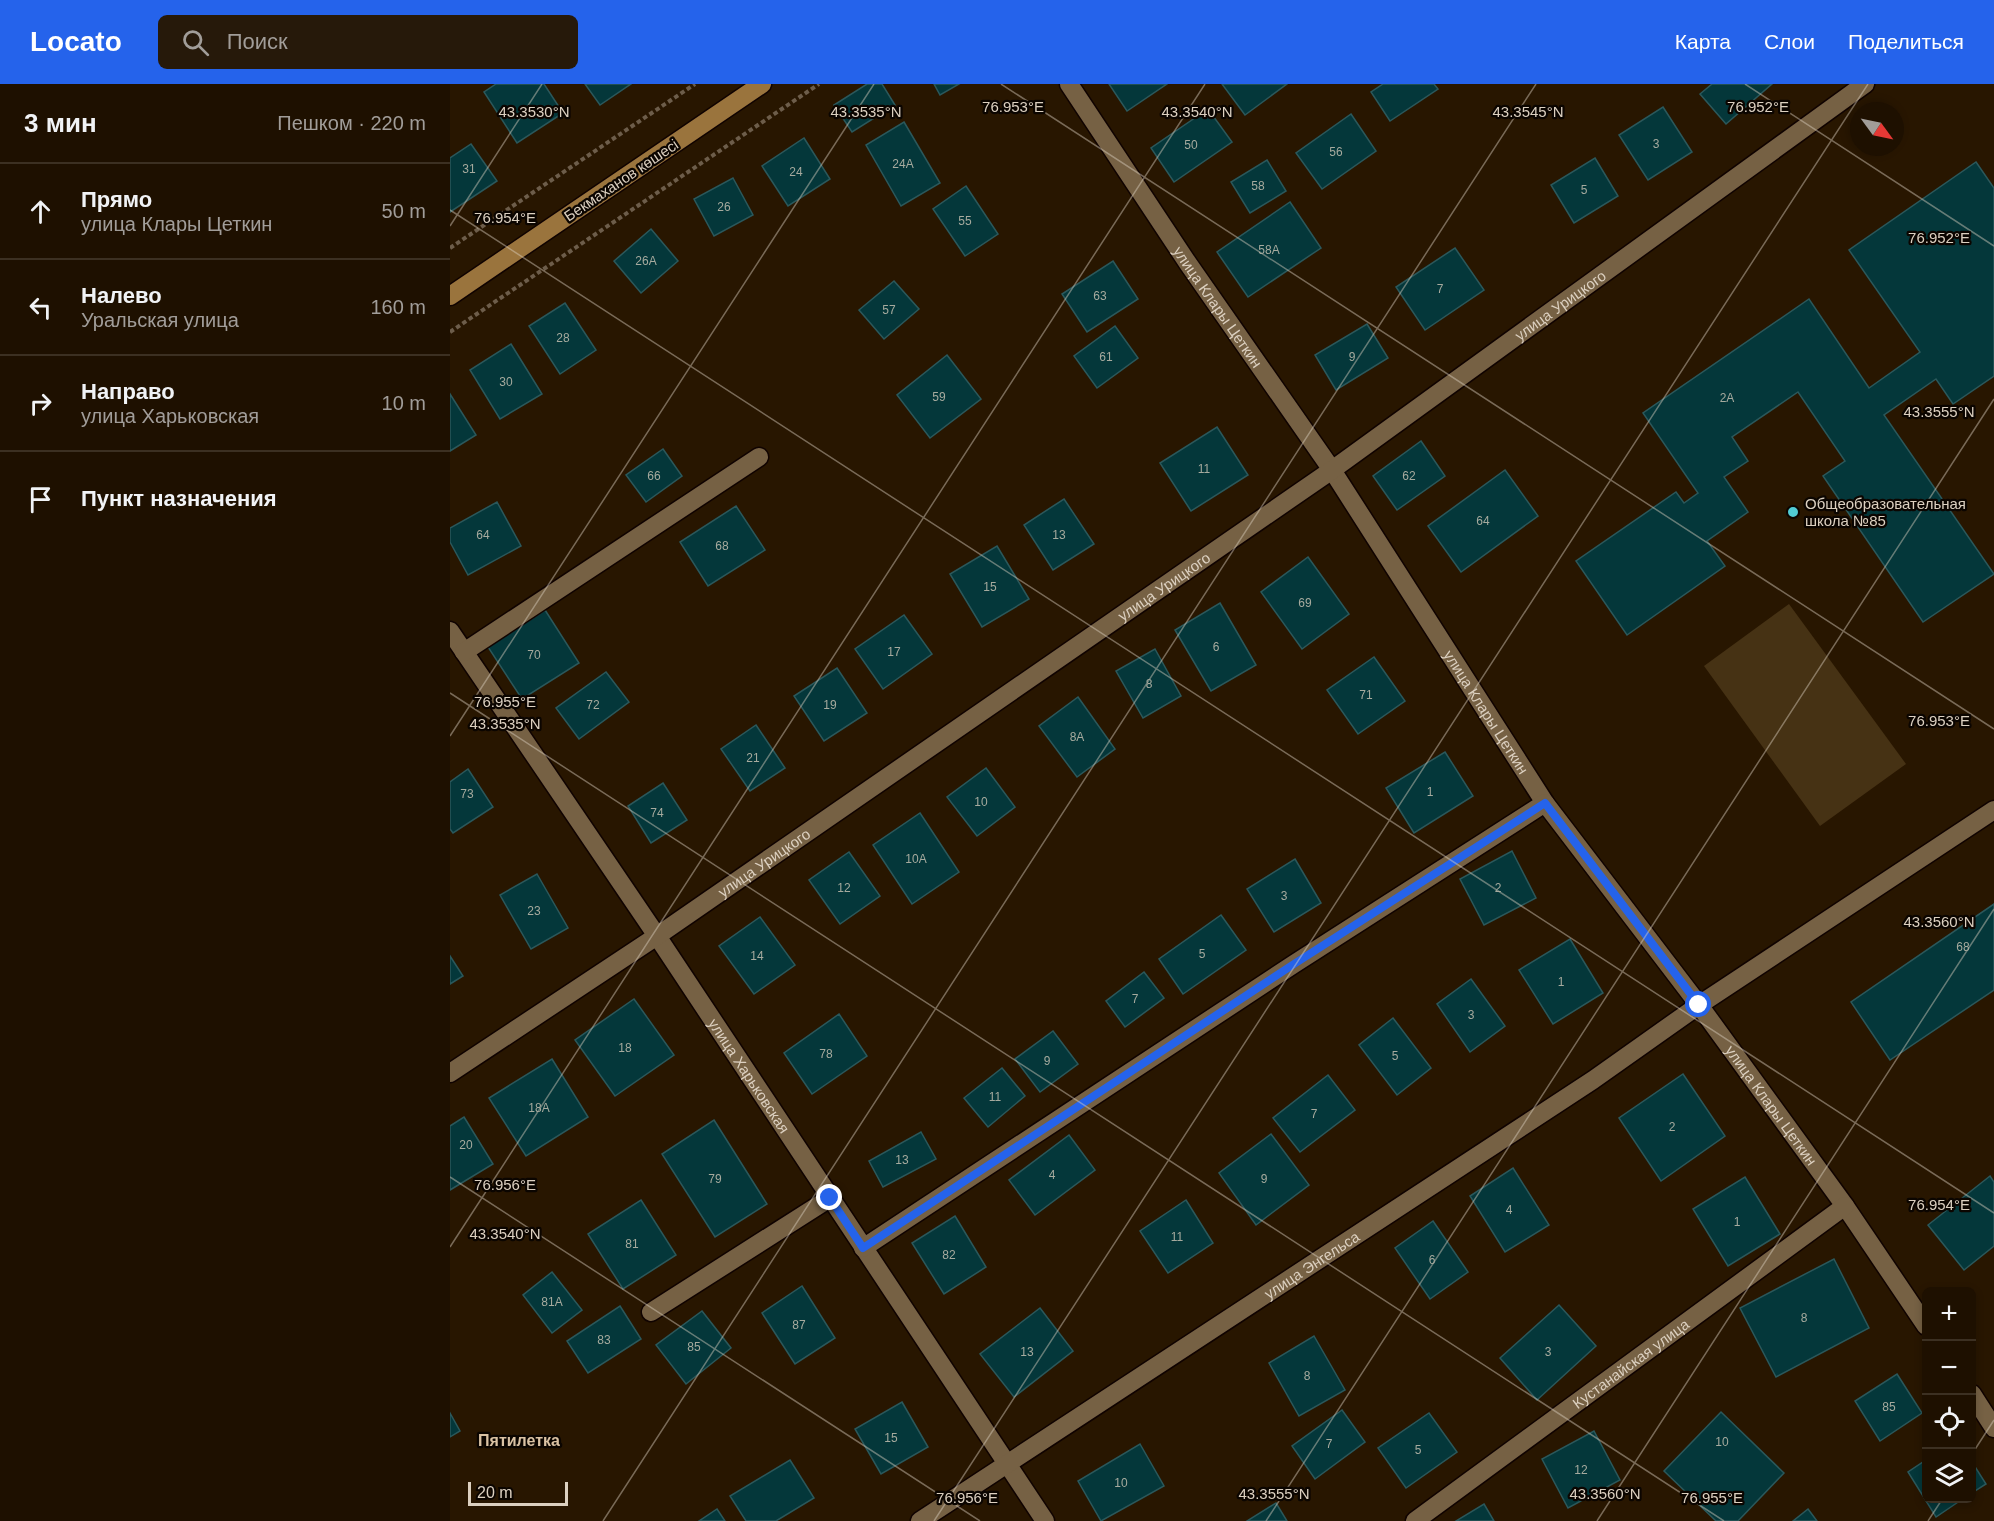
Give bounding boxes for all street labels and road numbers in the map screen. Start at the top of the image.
street label: Бекмаханов көшесі [561,136,681,224]
street label: улица Клары Цеткин [1170,243,1266,370]
street label: улица Урицкого [1511,266,1609,343]
street label: улица Урицкого [1114,548,1213,624]
street label: улица Клары Цеткин [1441,647,1532,777]
street label: улица Урицкого [714,825,813,900]
street label: улица Харьковская [705,1015,794,1136]
street label: улица Клары Цеткин [1723,1042,1821,1168]
street label: улица Энгельса [1261,1227,1363,1302]
street label: Кустанайская улица [1569,1315,1692,1411]

